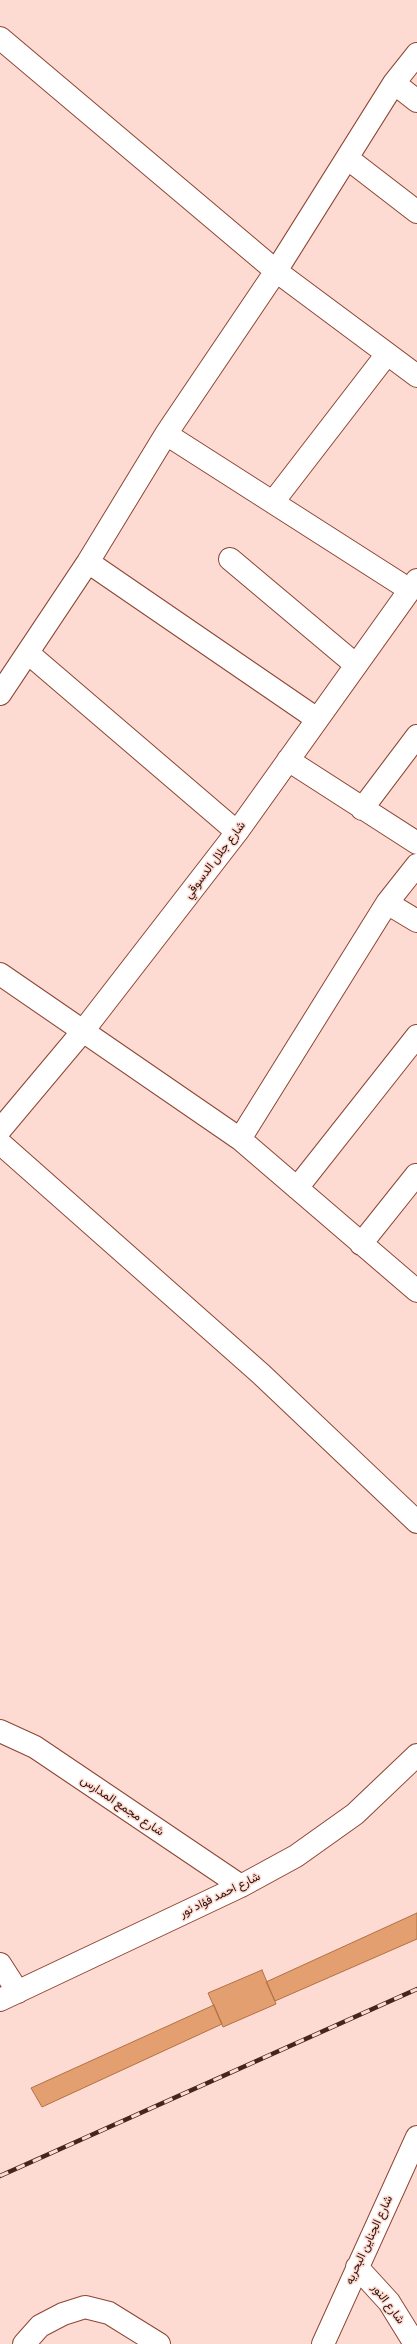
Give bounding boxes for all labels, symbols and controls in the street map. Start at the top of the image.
street label: شارع جلال الدسوقي [181,819,249,901]
street label: شارع مجمع المدارس [78,1773,166,1839]
street label: شارع احمد فؤاد نور [177,1869,263,1921]
street label: شارع الجناين البحريه [342,2193,396,2287]
street label: شارع النور [368,2281,408,2327]

